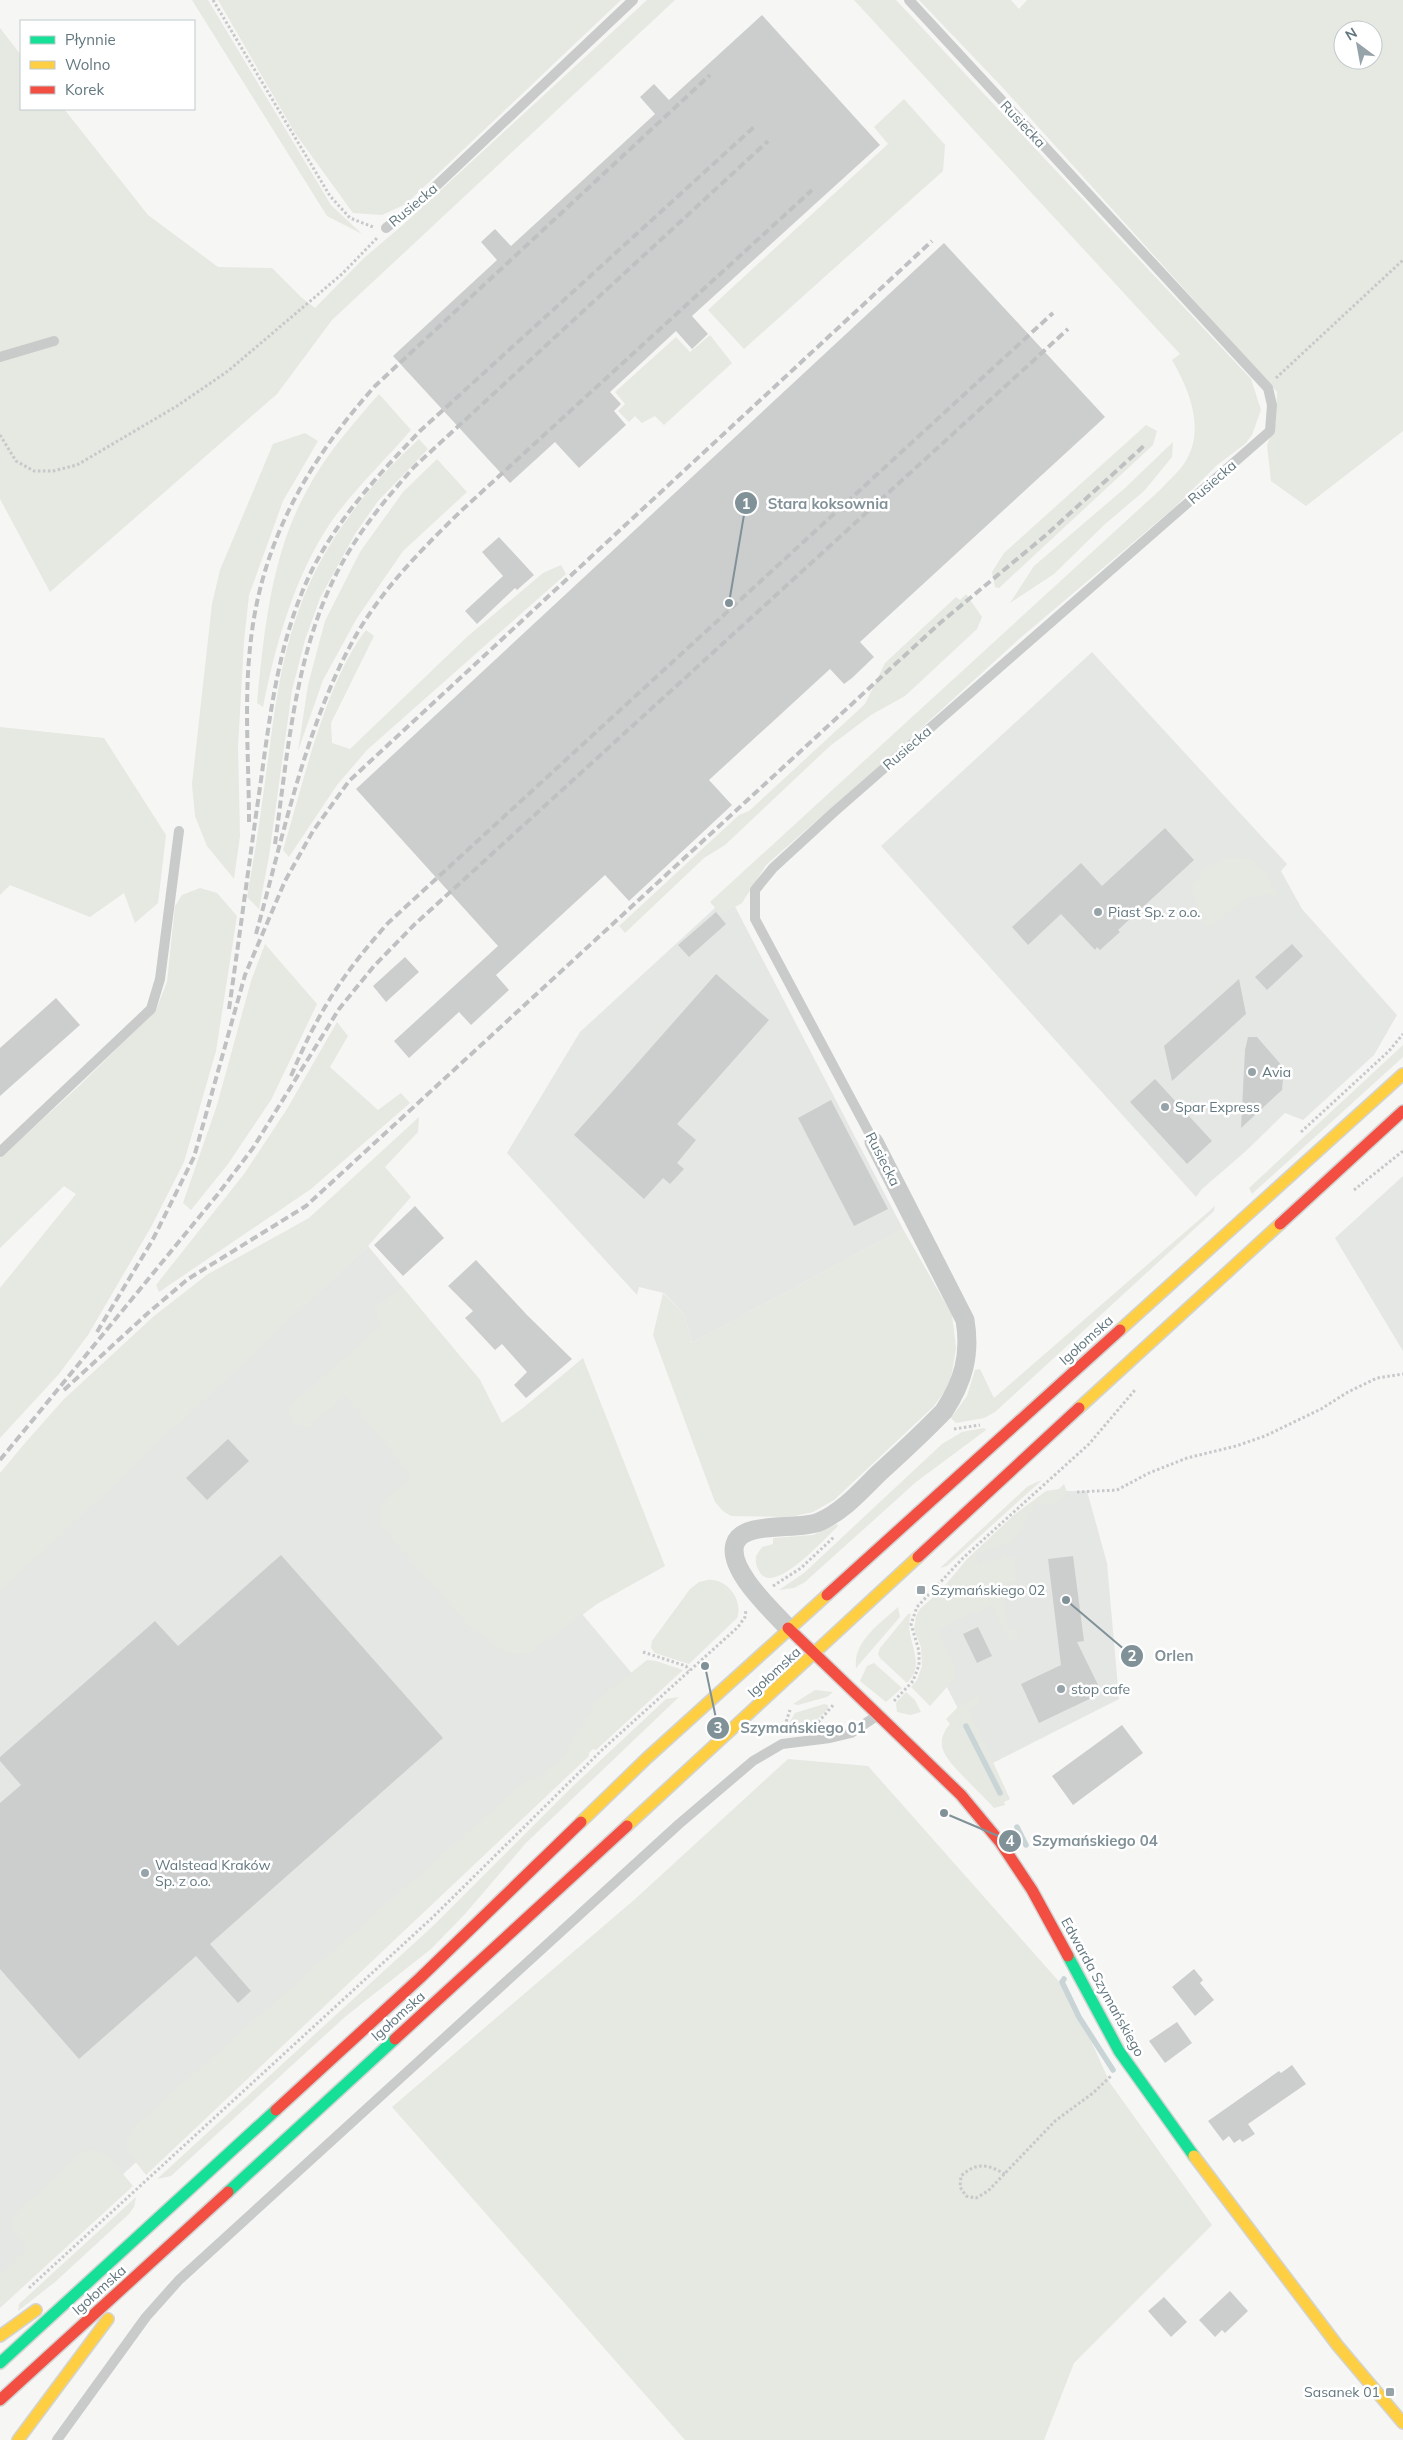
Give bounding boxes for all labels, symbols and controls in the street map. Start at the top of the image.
legend [20,20,195,110]
north arrow [1333,20,1383,70]
text: N [1342,24,1360,44]
text: Płynnie [65,30,116,49]
text: Wolno [65,55,110,74]
text: Korek [65,80,104,99]
street label: Rusiecka [997,97,1049,151]
street label: Rusiecka [385,179,441,231]
street label: Rusiecka [1184,456,1240,508]
callout: Stara koksownia [733,488,899,518]
text: 1 [741,494,751,513]
text: Stara koksownia [768,494,888,513]
street label: Rusiecka [879,722,935,774]
place label: Piast Sp. z o.o. [1108,903,1200,921]
marker: Piast Sp. z o.o. [1092,906,1104,918]
place label: Avia [1262,1063,1291,1081]
marker: Avia [1246,1066,1258,1078]
place label: Spar Express [1175,1098,1260,1116]
marker: Spar Express [1159,1101,1171,1113]
street label: Rusiecka [862,1129,904,1189]
street label: Igołomska [1055,1311,1117,1369]
place label: Szymańskiego 02 [931,1581,1045,1599]
marker: Szymańskiego 02 [915,1584,927,1596]
callout: Orlen [1120,1641,1204,1671]
street label: Igołomska [744,1643,804,1701]
text: 2 [1127,1646,1137,1665]
text: Orlen [1155,1646,1193,1665]
place label: stop cafe [1071,1680,1130,1698]
marker: stop cafe [1055,1683,1067,1695]
callout: Szymańskiego 01 [705,1713,876,1743]
text: 3 [713,1718,723,1737]
text: Szymańskiego 01 [740,1718,866,1737]
callout: Szymańskiego 04 [997,1826,1168,1856]
text: 4 [1005,1831,1015,1850]
text: Szymańskiego 04 [1032,1831,1158,1850]
place label: Walstead Kraków Sp. z o.o. [155,1856,271,1890]
marker: Walstead Kraków Sp. z o.o. [139,1867,151,1879]
street label: Edwarda Szymańskiego [1057,1914,1149,2060]
street label: Igołomska [367,1987,429,2045]
street label: Igołomska [68,2261,130,2319]
place label: Sasanek 01 [1304,2383,1380,2401]
marker: Sasanek 01 [1384,2386,1396,2398]

